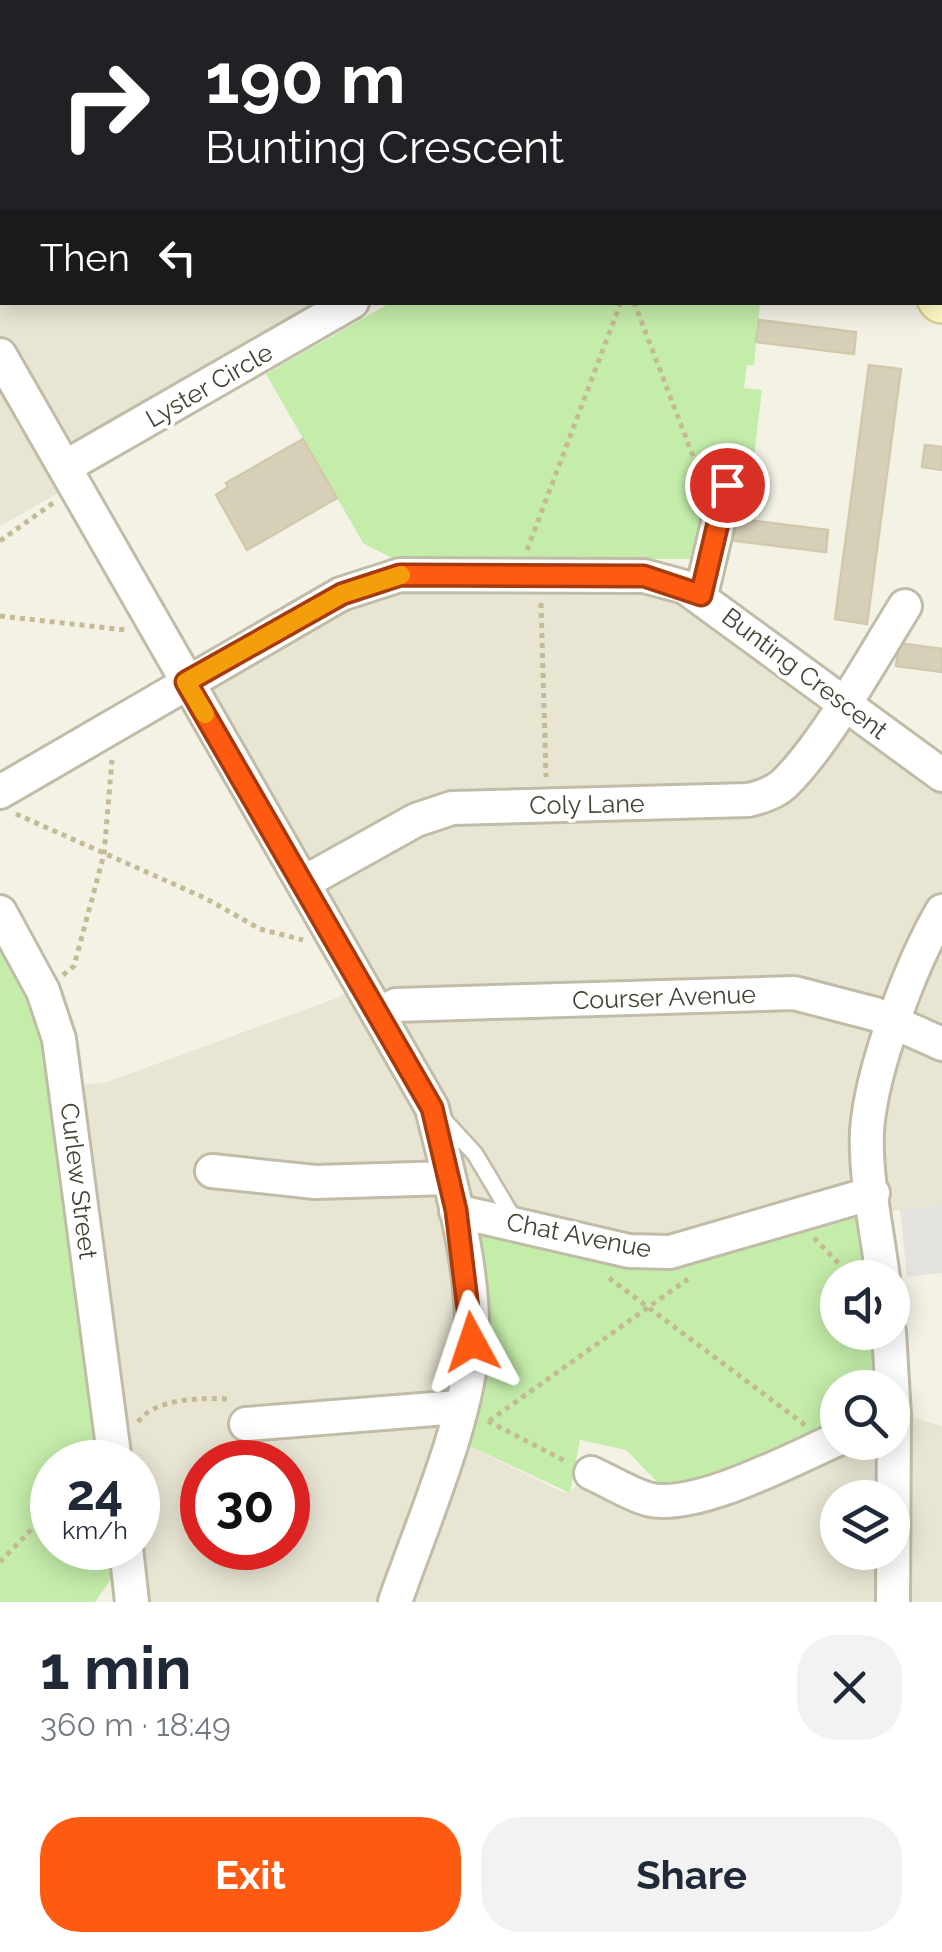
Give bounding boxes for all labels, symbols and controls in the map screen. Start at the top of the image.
text: 190 m [205,37,406,119]
icon: right [40,40,170,170]
text: Bunting Crescent [205,121,564,174]
icon: left [150,230,205,285]
text: Then [40,235,130,280]
street label: Lyster Circle [140,337,278,433]
pin [685,443,770,528]
icon: arrive [700,458,755,513]
street label: Bunting Crescent [716,601,894,745]
street label: Coly Lane [529,788,645,820]
street label: Courser Avenue [572,979,756,1015]
street label: Curlew Street [55,1101,104,1261]
street label: Chat Avenue [504,1206,654,1264]
map controls [820,1260,910,1570]
button: sound [820,1260,910,1350]
position arrow [420,1290,524,1394]
button: search [820,1370,910,1460]
speed limit sign: 30 [180,1440,310,1570]
text: 24 [67,1463,123,1522]
button: layers [820,1480,910,1570]
text: km/h [62,1515,128,1545]
text: 1 min [40,1633,191,1703]
button: close [797,1635,902,1740]
text: 360 m · 18:49 [40,1706,231,1743]
button: Exit [40,1817,461,1932]
button: Share [481,1817,902,1932]

